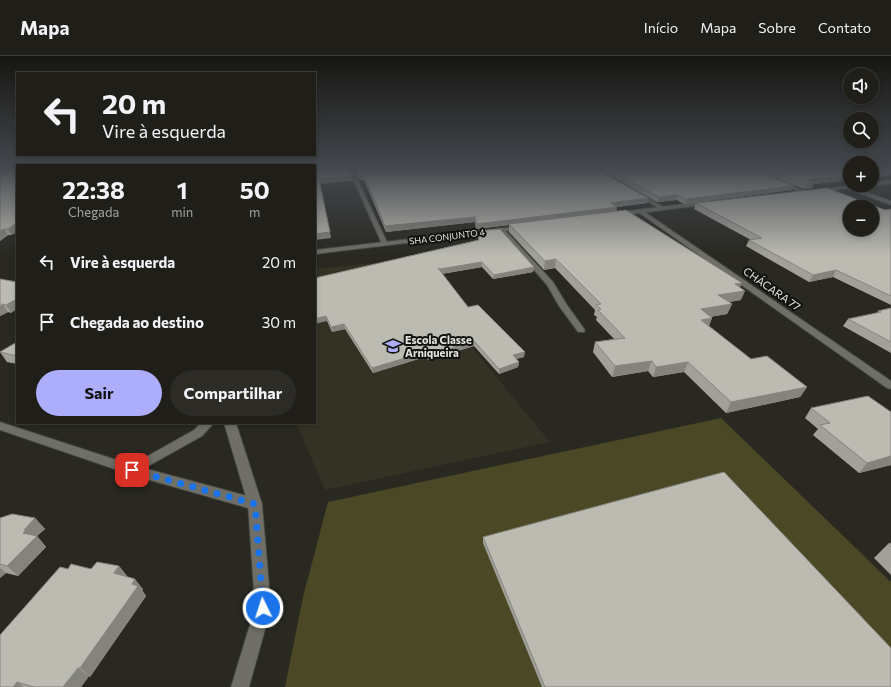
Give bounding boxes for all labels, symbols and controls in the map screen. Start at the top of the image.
text: Mapa [20,16,69,39]
text: Início [644,19,678,36]
text: Mapa [700,19,736,36]
text: Sobre [758,19,796,36]
text: Contato [818,19,871,36]
map controls [843,68,879,236]
button: sound [843,68,879,104]
text: 20 m [102,86,166,120]
icon: left [36,88,88,140]
button: search [843,112,879,148]
text: Vire à esquerda [102,120,226,142]
button: + [843,156,879,192]
text: 22:38 [62,175,125,204]
text: 1 [177,175,188,204]
text: 50 [240,175,270,204]
button: − [843,200,879,236]
text: Chegada [68,204,119,220]
text: min [171,204,193,220]
text: m [249,204,260,220]
street label: SHA CONJUNTO 4 [408,226,486,247]
icon: left [36,251,58,273]
text: Vire à esquerda [70,253,175,271]
text: 20 m [262,253,296,271]
street label: CHÁCARA 77 [741,263,804,313]
icon: arrive [36,311,58,333]
text: Chegada ao destino [70,313,204,331]
text: 30 m [262,313,296,331]
place label: Escola Classe Arniqueira [405,333,472,359]
school or university icon: Escola Classe Arniqueira [384,337,402,355]
button: Sair [36,370,162,416]
button: Compartilhar [170,370,296,416]
pin [115,453,149,487]
icon: arrive [121,459,143,481]
position arrow [242,587,284,629]

